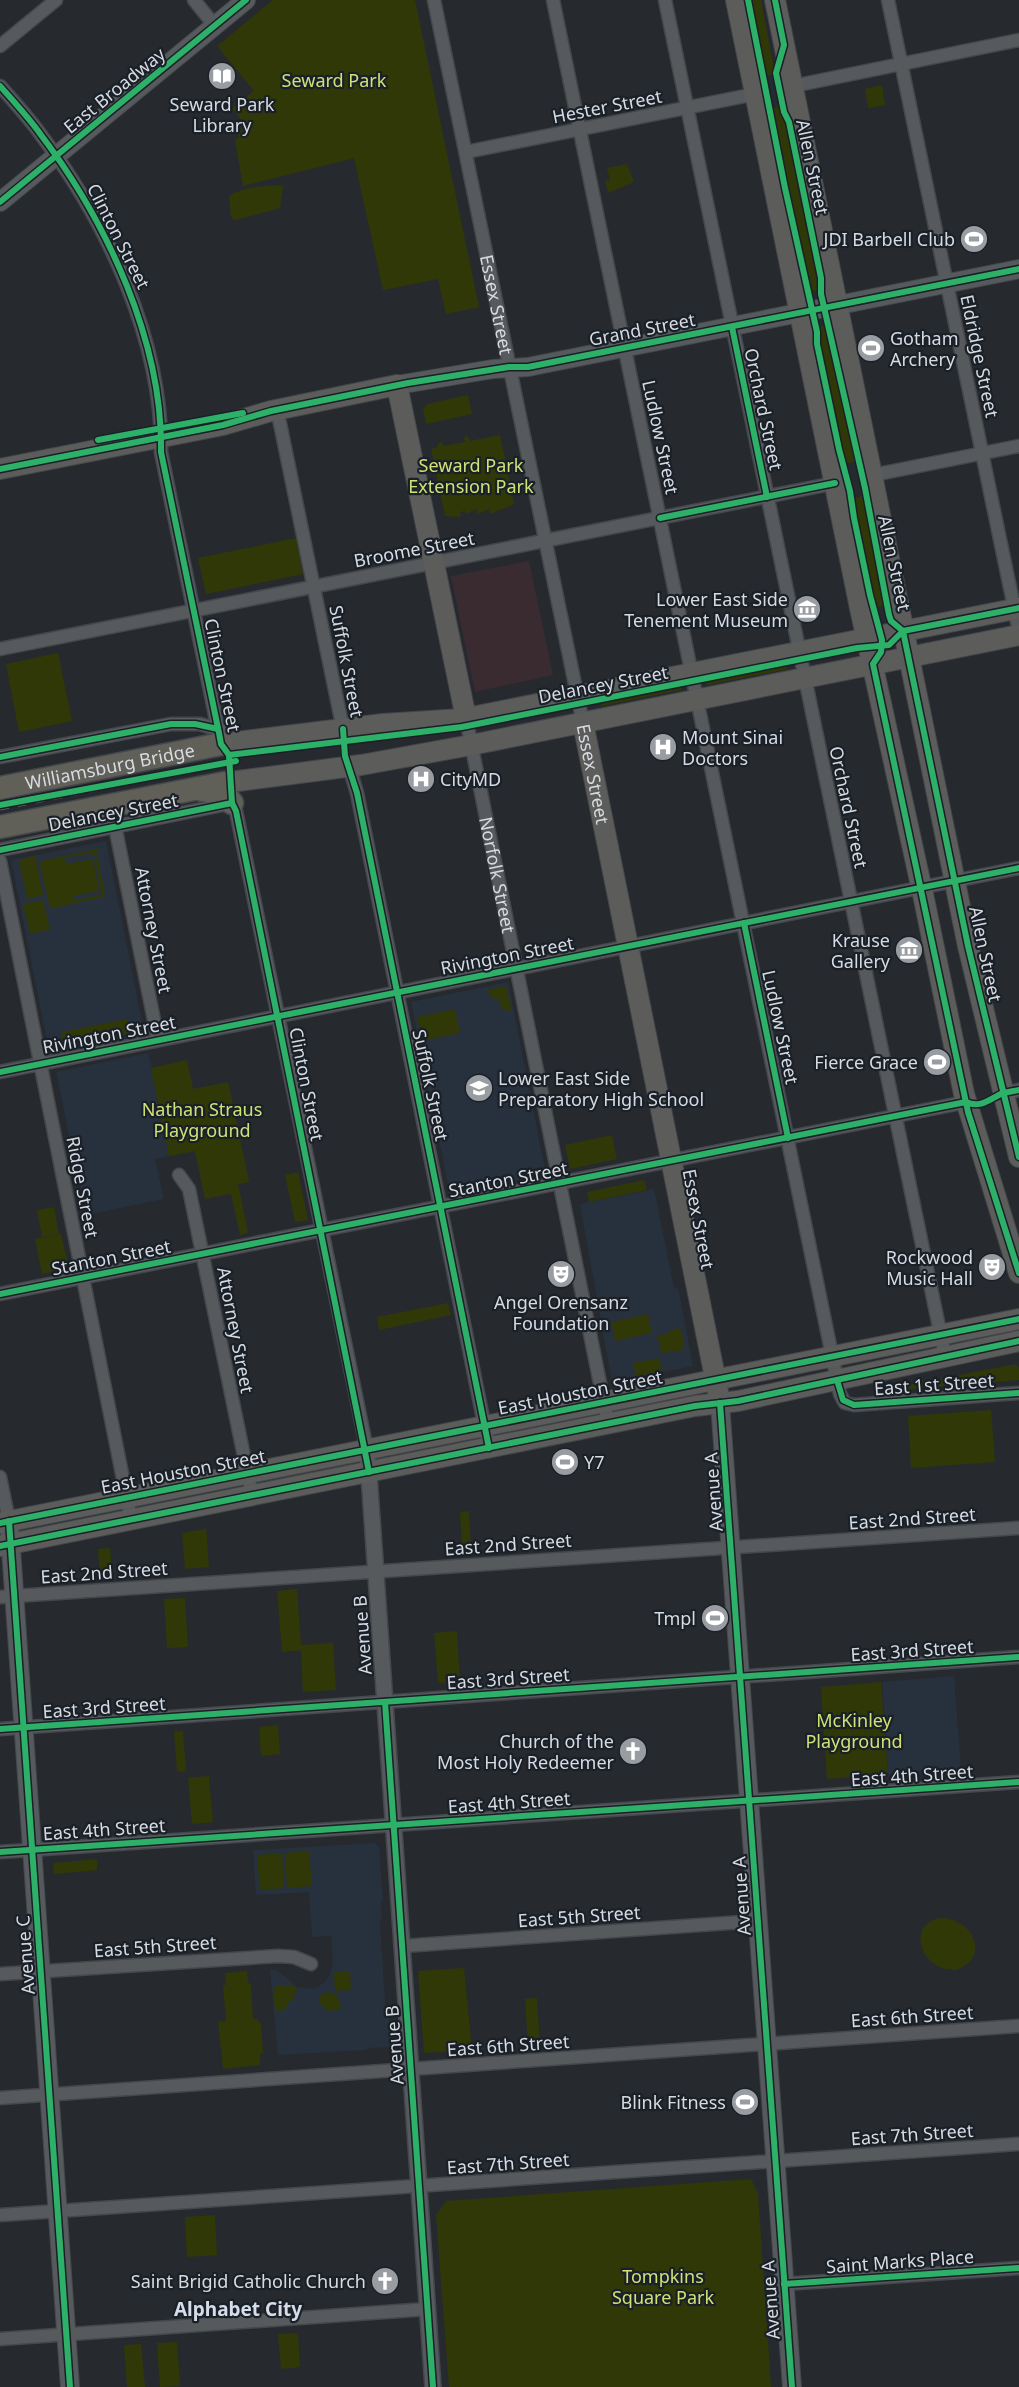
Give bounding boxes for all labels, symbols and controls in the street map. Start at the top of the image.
street label: East Broadway [58,41,170,138]
library icon: Seward Park Library [207,61,237,91]
park label: Seward Park [282,68,387,92]
street label: Hester Street [550,84,664,128]
place label: Seward Park Library [170,92,275,137]
street label: Allen Street [791,117,835,217]
street label: Clinton Street [82,179,156,293]
sports icon: JDI Barbell Club [959,224,989,254]
place label: JDI Barbell Club [822,227,955,251]
street label: Essex Street [475,252,519,357]
street label: Eldridge Street [955,292,1005,420]
street label: Grand Street [587,307,697,351]
place label: Gotham Archery [890,326,959,371]
sports icon: Gotham Archery [856,333,886,363]
street label: Orchard Street [739,346,789,473]
street label: Ludlow Street [637,378,685,497]
park label: Seward Park Extension Park [408,453,534,498]
street label: Allen Street [873,513,917,613]
street label: Broome Street [352,525,477,572]
place label: Lower East Side Tenement Museum [624,587,788,632]
museum icon: Lower East Side Tenement Museum [792,594,822,624]
street label: Suffolk Street [324,603,370,719]
street label: Clinton Street [199,616,247,734]
street label: Delancey Street [536,660,670,708]
street label: Essex Street [571,722,615,827]
place label: Mount Sinai Doctors [682,725,783,770]
hospital icon: Mount Sinai Doctors [648,732,678,762]
street label: Williamsburg Bridge [23,738,197,795]
street label: Orchard Street [824,744,874,871]
hospital icon: CityMD [406,764,436,794]
place label: CityMD [440,767,501,791]
street label: Delancey Street [46,788,180,836]
street label: Norfolk Street [474,814,521,936]
street label: Attorney Street [130,865,178,996]
street label: Allen Street [964,904,1008,1004]
place label: Krause Gallery [831,928,891,973]
street label: Rivington Street [438,930,576,980]
museum icon: Krause Gallery [894,935,924,965]
street label: Ludlow Street [757,968,805,1087]
street label: Rivington Street [40,1009,178,1059]
street label: Clinton Street [284,1025,330,1143]
street label: Suffolk Street [407,1027,455,1143]
sports icon: Fierce Grace [922,1047,952,1077]
place label: Fierce Grace [814,1050,918,1074]
place label: Lower East Side Preparatory High School [498,1066,704,1111]
school or university icon: Lower East Side Preparatory High School [464,1073,494,1103]
park label: Nathan Straus Playground [142,1097,262,1142]
street label: Ridge Street [61,1134,105,1240]
street label: Stanton Street [446,1156,570,1202]
street label: Essex Street [678,1167,721,1272]
street label: Stanton Street [49,1234,173,1280]
place label: Rockwood Music Hall [886,1245,973,1290]
theatre icon: Rockwood Music Hall [977,1252,1007,1282]
theatre icon: Angel Orensanz Foundation [546,1259,576,1289]
street label: Attorney Street [212,1265,260,1396]
place label: Angel Orensanz Foundation [494,1290,628,1335]
street label: East Houston Street [496,1364,665,1420]
street label: East 1st Street [873,1368,995,1400]
street label: East Houston Street [99,1443,268,1499]
sports icon: Y7 [550,1447,580,1477]
place label: Y7 [584,1450,604,1474]
street label: Avenue A [698,1451,728,1532]
street label: East 2nd Street [848,1502,977,1534]
street label: East 2nd Street [444,1528,573,1560]
street label: East 2nd Street [40,1556,169,1588]
street label: Avenue B [347,1594,377,1676]
sports icon: Tmpl [700,1603,730,1633]
place label: Tmpl [654,1606,696,1630]
street label: East 3rd Street [850,1634,975,1666]
street label: East 3rd Street [446,1662,571,1694]
street label: East 3rd Street [42,1691,167,1723]
park label: McKinley Playground [805,1708,903,1753]
place label: Church of the Most Holy Redeemer [437,1729,615,1774]
church icon: Church of the Most Holy Redeemer [618,1736,648,1766]
street label: East 4th Street [850,1759,975,1791]
street label: East 4th Street [447,1786,572,1818]
street label: East 4th Street [42,1813,167,1845]
street label: Avenue A [726,1855,756,1936]
street label: East 5th Street [517,1900,642,1932]
street label: Avenue C [10,1915,40,1995]
street label: East 5th Street [93,1930,218,1962]
street label: East 6th Street [850,2000,975,2032]
street label: Avenue B [379,2004,409,2086]
street label: East 6th Street [446,2029,571,2061]
sports icon: Blink Fitness [730,2087,760,2117]
place label: Blink Fitness [621,2090,726,2114]
street label: East 7th Street [850,2118,975,2150]
street label: East 7th Street [446,2147,571,2179]
street label: Saint Marks Place [825,2244,975,2278]
street label: Avenue A [755,2259,785,2340]
park label: Tompkins Square Park [612,2264,714,2309]
church icon: Saint Brigid Catholic Church [370,2266,400,2296]
place label: Saint Brigid Catholic Church [131,2269,366,2293]
district label: Alphabet City [174,2296,302,2322]

